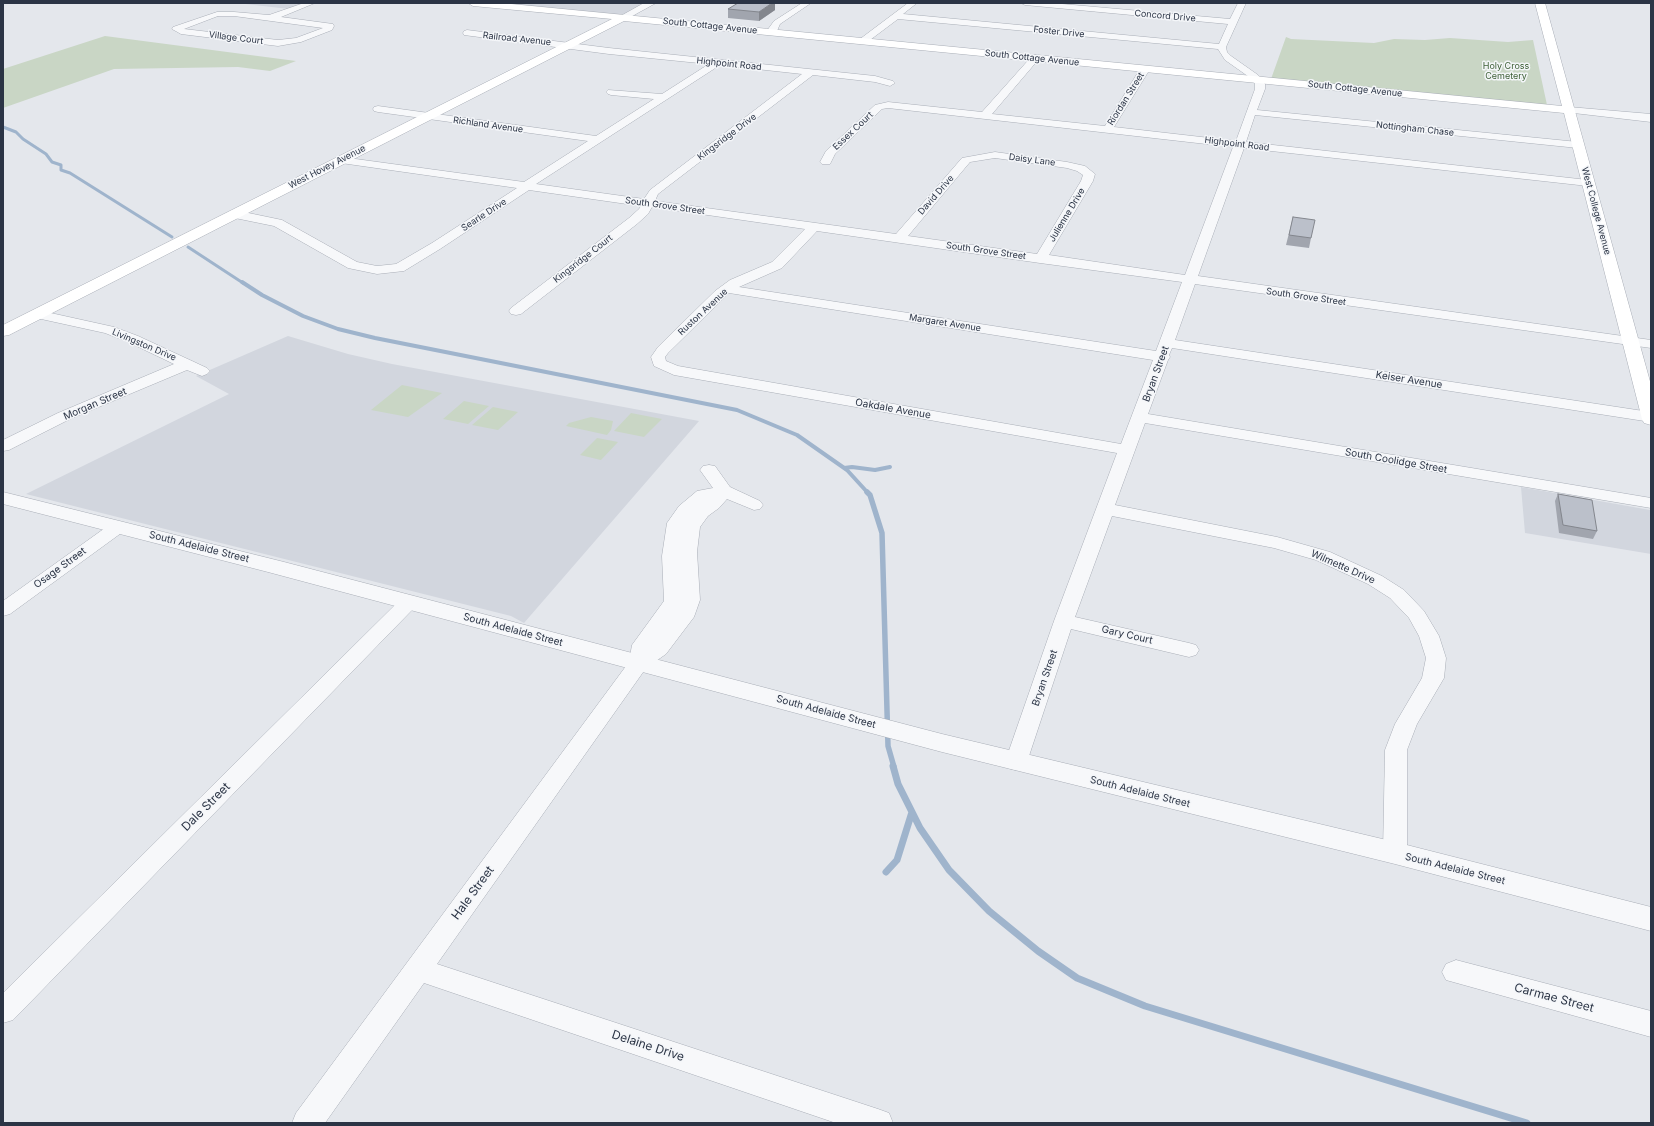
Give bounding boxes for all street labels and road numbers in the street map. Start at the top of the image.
street label: Concord Drive [1134,8,1196,24]
street label: South Cottage Avenue [662,16,758,36]
street label: Foster Drive [1033,24,1085,40]
street label: Village Court [208,29,264,47]
street label: Railroad Avenue [482,30,552,48]
street label: South Cottage Avenue [984,48,1080,68]
street label: Highpoint Road [696,55,762,73]
street label: Riordan Street [1105,71,1147,127]
street label: South Cottage Avenue [1307,79,1403,99]
street label: Essex Court [831,110,875,152]
street label: Kingsridge Drive [695,111,759,163]
street label: Richland Avenue [452,115,524,135]
street label: Nottingham Chase [1375,120,1455,138]
street label: Highpoint Road [1204,135,1270,153]
street label: West Hovey Avenue [287,143,367,191]
street label: Daisy Lane [1008,152,1056,168]
street label: West College Avenue [1579,166,1613,256]
street label: David Drive [916,173,956,217]
street label: Julienne Drive [1047,186,1087,244]
street label: South Grove Street [624,195,706,217]
street label: Searle Drive [459,196,509,234]
street label: Kingsridge Court [551,233,615,285]
street label: South Grove Street [945,240,1027,262]
street label: Ruston Avenue [676,286,730,338]
street label: South Grove Street [1265,286,1347,308]
street label: Margaret Avenue [908,312,982,334]
street label: Livingston Drive [110,327,178,363]
street label: Bryan Street [1140,344,1172,404]
street label: Keiser Avenue [1375,369,1443,391]
street label: Morgan Street [62,385,128,423]
street label: Oakdale Avenue [854,396,932,422]
street label: South Coolidge Street [1344,446,1448,476]
street label: South Adelaide Street [148,529,250,565]
street label: Osage Street [32,545,88,591]
street label: Wilmette Drive [1309,547,1377,587]
street label: South Adelaide Street [462,611,564,649]
street label: Gary Court [1100,623,1154,647]
street label: Bryan Street [1030,648,1060,708]
street label: South Adelaide Street [775,693,877,731]
street label: South Adelaide Street [1089,774,1191,810]
street label: Dale Street [179,780,233,834]
street label: South Adelaide Street [1404,851,1506,887]
street label: Hale Street [449,863,497,923]
street label: Carmae Street [1513,980,1595,1016]
street label: Delaine Drive [610,1027,686,1065]

